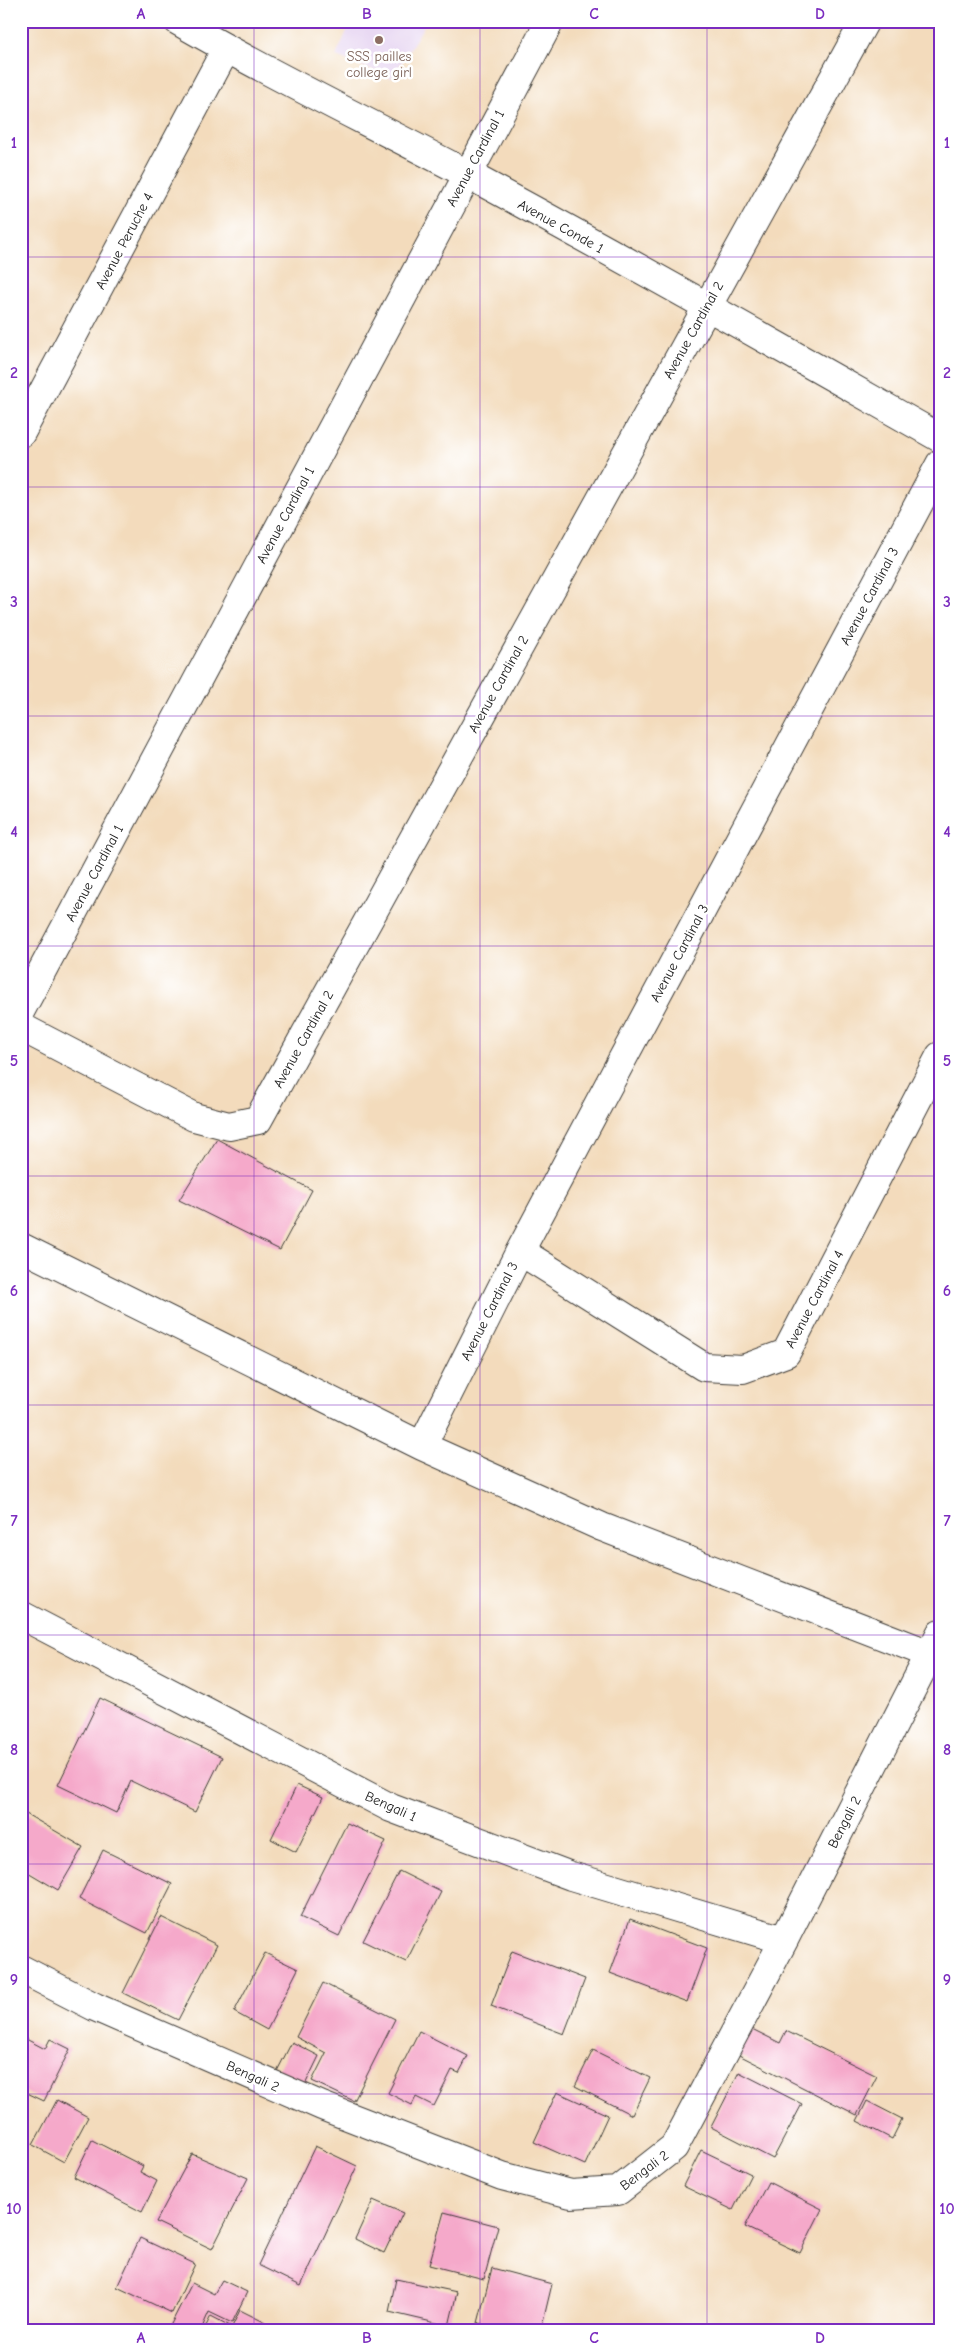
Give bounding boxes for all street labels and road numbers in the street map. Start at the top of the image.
street label: Avenue Cardinal 1 [443,107,508,210]
street label: Avenue Peruche 4 [92,190,157,292]
street label: Avenue Conde 1 [515,196,607,257]
street label: Avenue Cardinal 2 [660,278,727,382]
street label: Avenue Cardinal 1 [253,464,318,567]
street label: Avenue Cardinal 3 [836,544,902,648]
street label: Avenue Cardinal 2 [465,632,532,736]
street label: Avenue Cardinal 1 [62,822,127,925]
street label: Avenue Cardinal 3 [646,901,712,1005]
street label: Avenue Cardinal 2 [270,987,337,1091]
street label: Avenue Cardinal 4 [782,1247,847,1351]
street label: Avenue Cardinal 3 [457,1259,522,1363]
street label: Bengali 1 [362,1788,419,1825]
street label: Bengali 2 [824,1793,865,1851]
street label: Bengali 2 [224,2057,282,2096]
street label: Bengali 2 [617,2147,672,2194]

